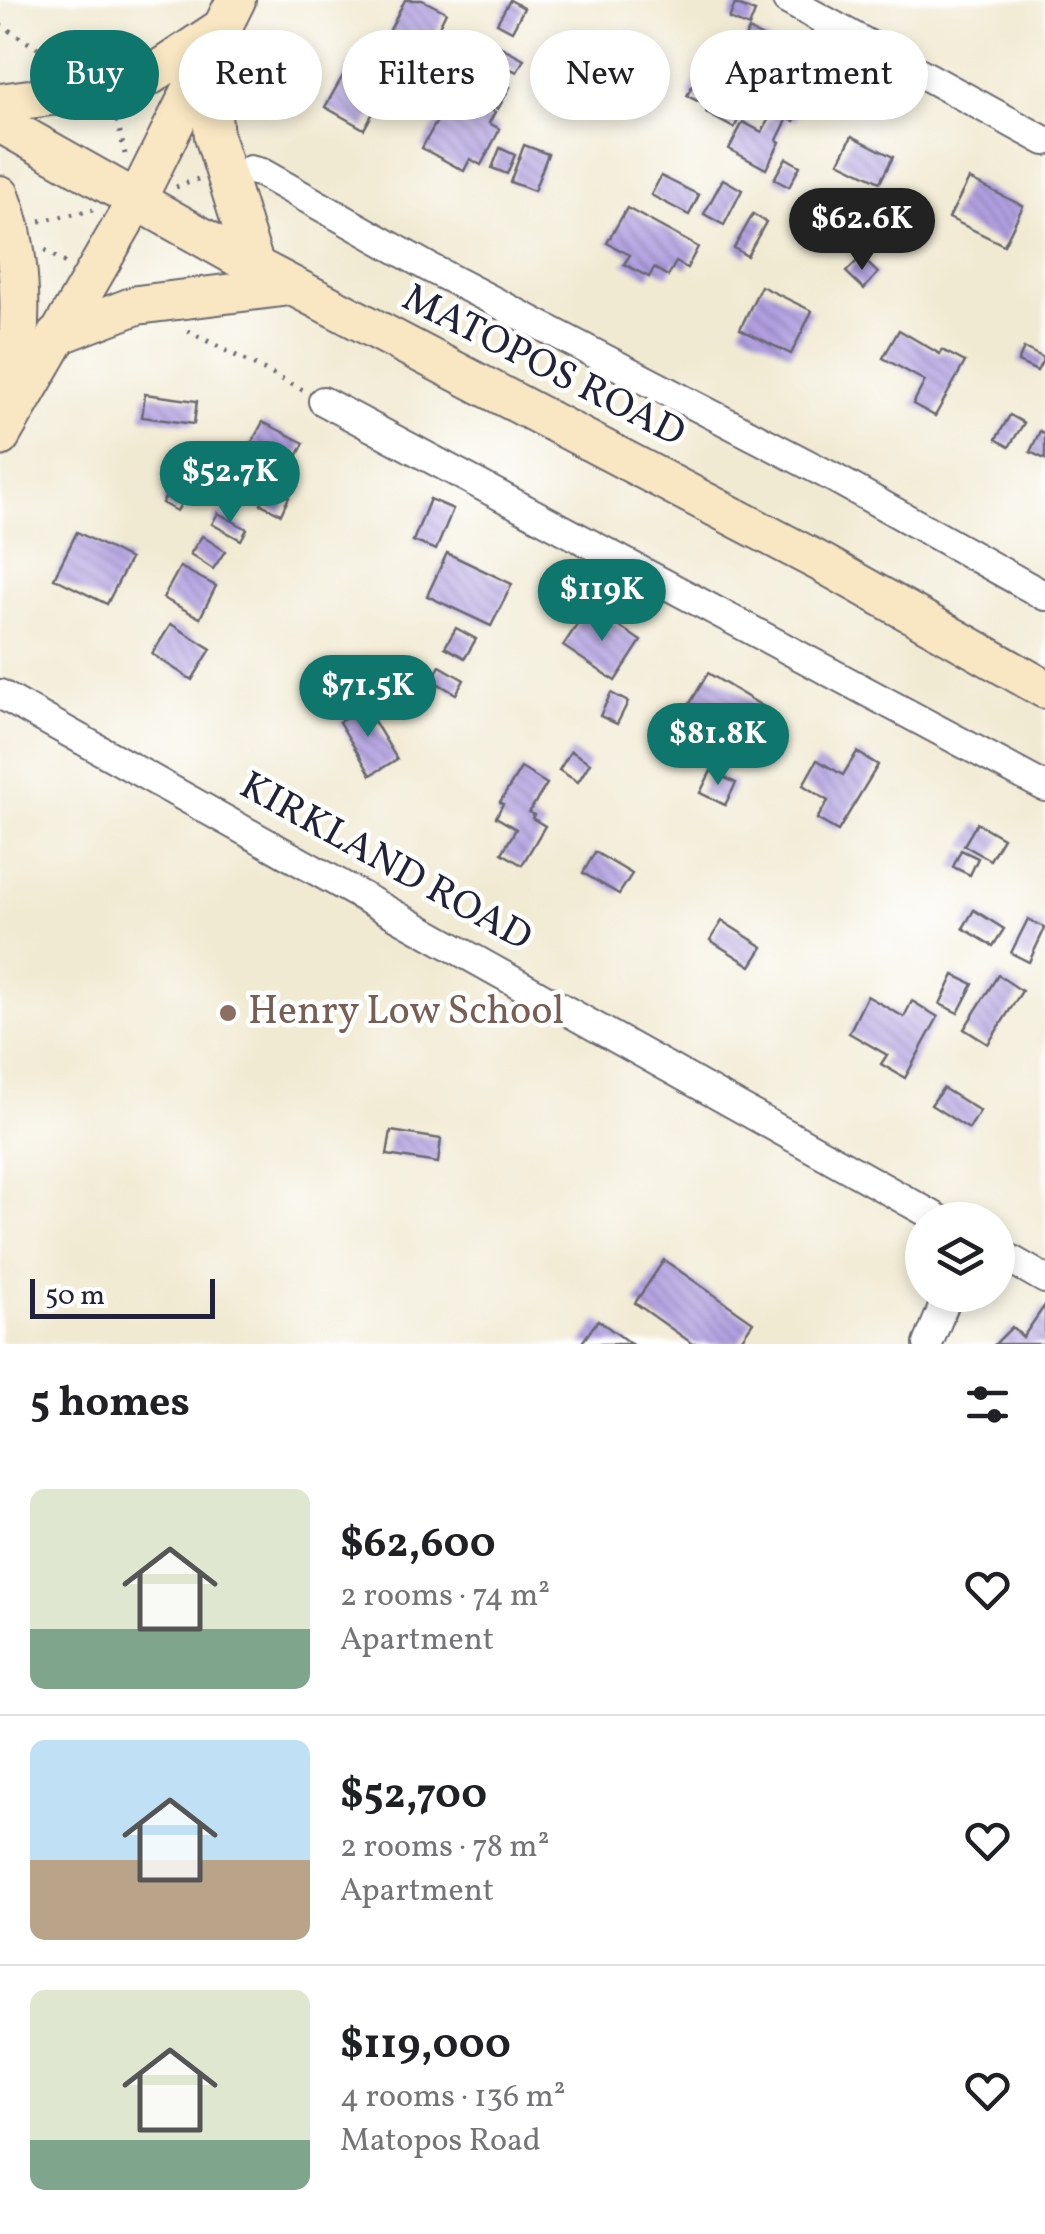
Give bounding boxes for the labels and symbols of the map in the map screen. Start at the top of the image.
pin: $62.6K [781,188,943,273]
street label: MATOPOS ROAD [392,272,694,462]
pin: $52.7K [149,441,311,526]
pin: $119K [532,559,672,644]
pin: $71.5K [287,655,449,740]
pin: $81.8K [637,703,799,788]
street label: KIRKLAND ROAD [229,759,541,967]
place label: Henry Low School [248,985,564,1041]
marker: Henry Low School [217,1002,239,1024]
scale bar [30,1274,215,1318]

